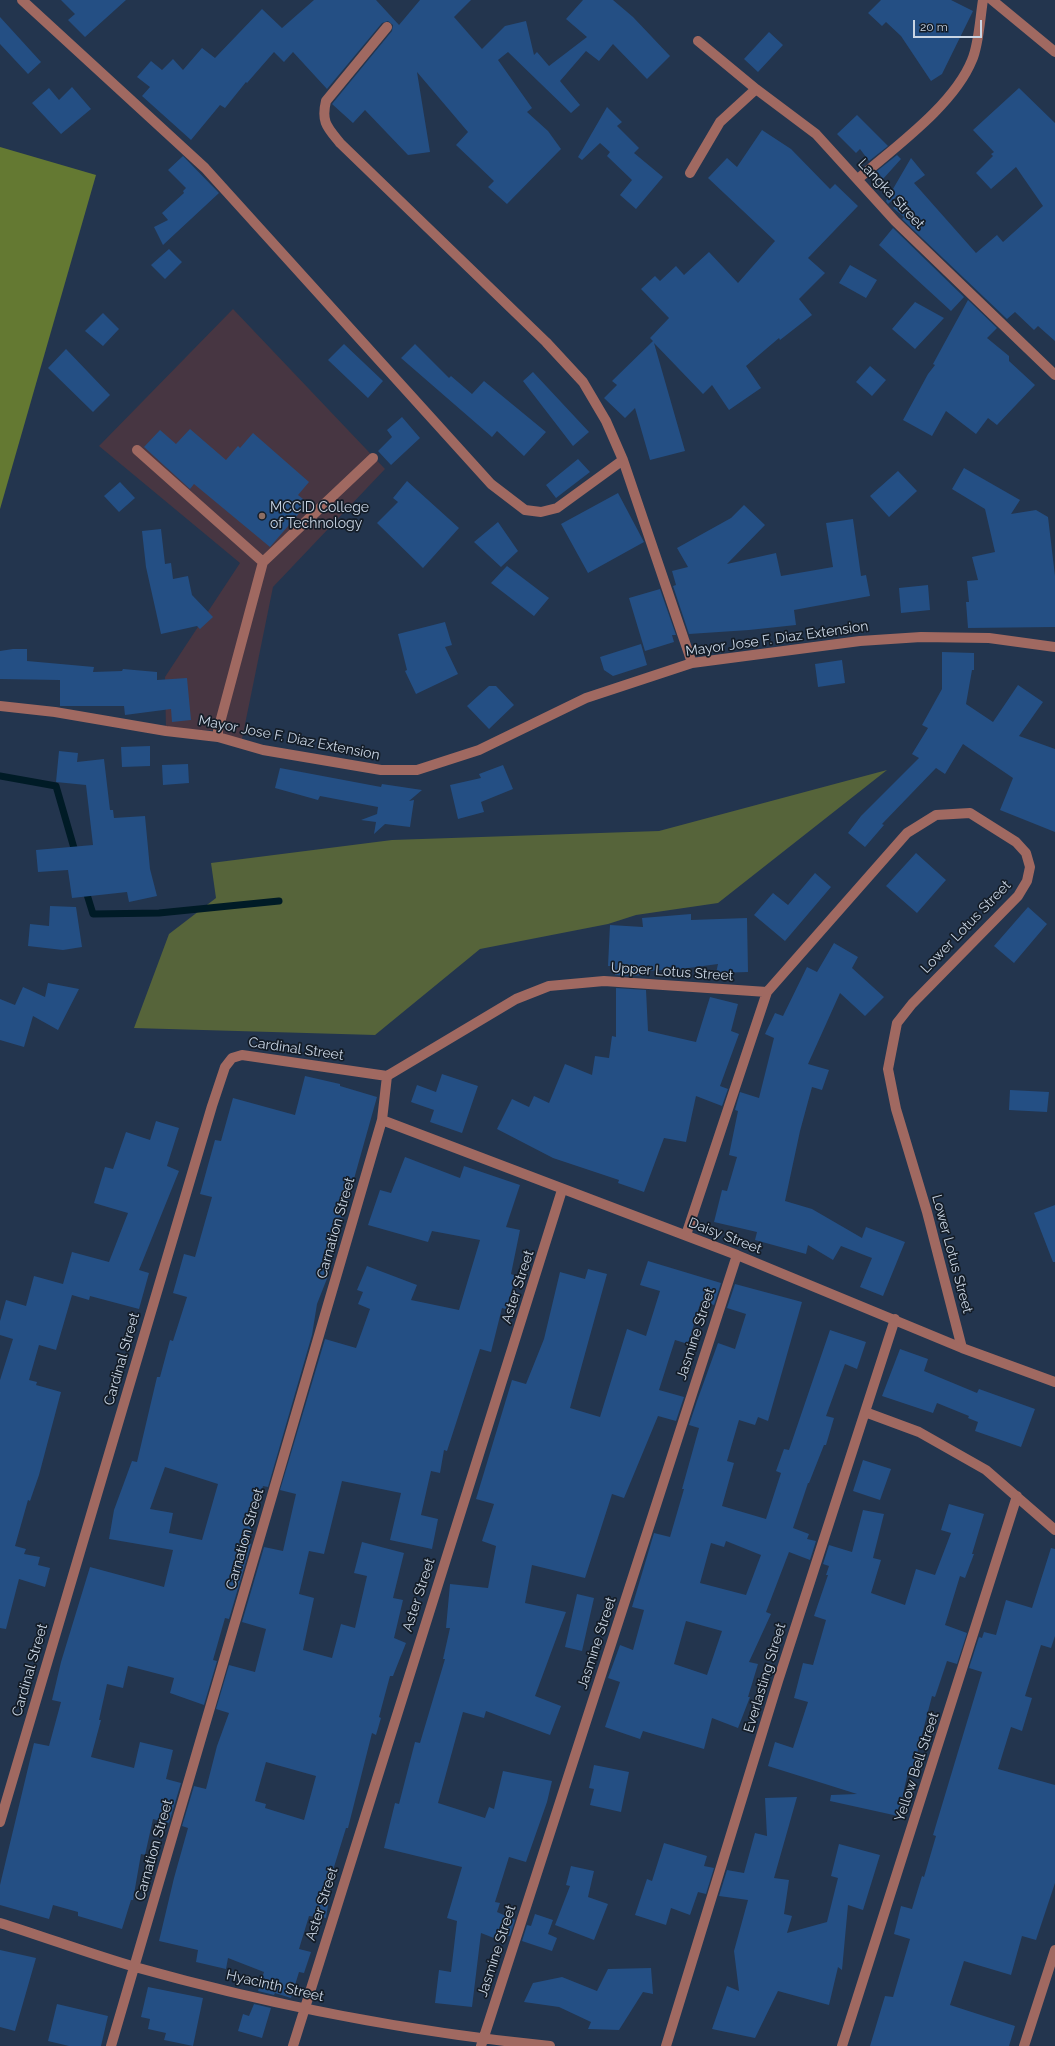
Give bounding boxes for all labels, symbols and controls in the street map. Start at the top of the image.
scale bar [915,12,984,38]
text: 20 m [920,20,948,34]
street label: Langka Street [854,155,928,233]
place label: MCCID College of Technology [270,500,369,532]
marker: MCCID College of Technology [257,511,267,521]
street label: Mayor Jose F. Diaz Extension [685,618,869,660]
street label: Mayor Jose F. Diaz Extension [197,712,381,764]
street label: Lower Lotus Street [917,877,1015,977]
street label: Upper Lotus Street [610,959,734,985]
street label: Cardinal Street [247,1034,345,1064]
street label: Carnation Street [314,1175,358,1281]
street label: Lower Lotus Street [928,1193,976,1315]
street label: Daisy Street [686,1214,764,1258]
street label: Aster Street [498,1248,538,1326]
street label: Jasmine Street [673,1286,719,1382]
street label: Cardinal Street [101,1311,143,1407]
street label: Carnation Street [223,1486,267,1592]
street label: Aster Street [399,1556,439,1634]
street label: Jasmine Street [574,1595,620,1691]
street label: Everlasting Street [740,1621,790,1735]
street label: Cardinal Street [9,1622,51,1718]
street label: Yellow Bell Street [891,1710,943,1824]
street label: Carnation Street [132,1797,176,1903]
street label: Aster Street [302,1865,342,1943]
street label: Jasmine Street [474,1903,520,1999]
street label: Hyacinth Street [225,1967,325,2005]

